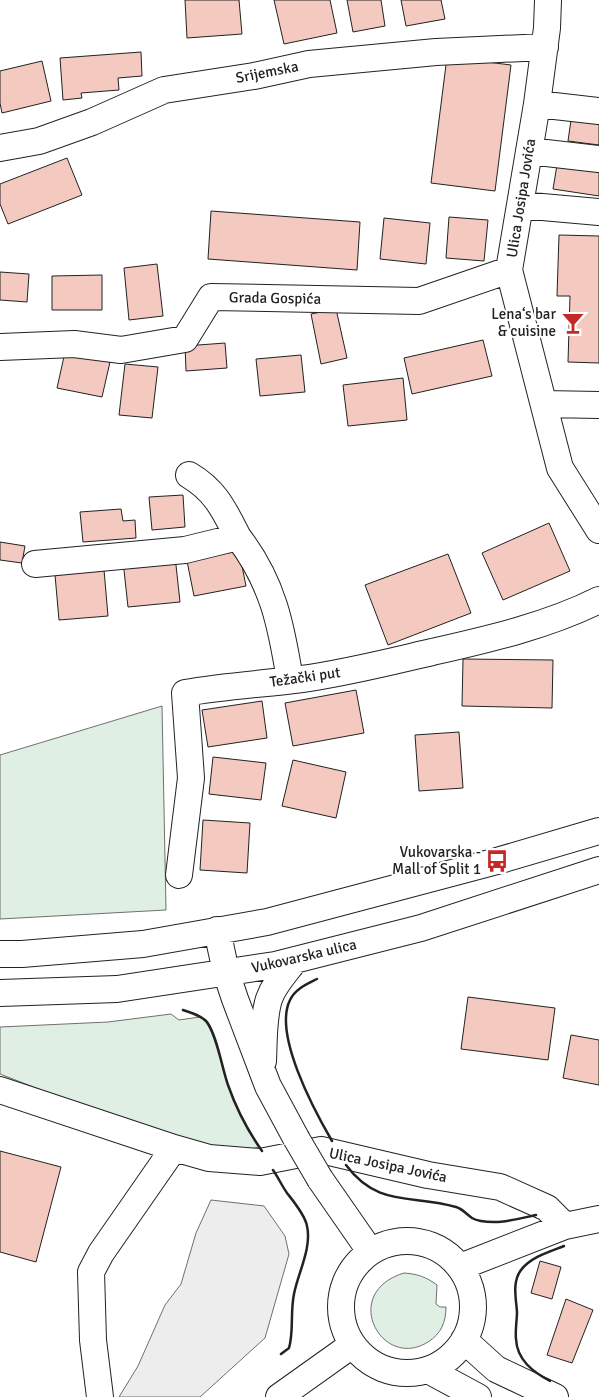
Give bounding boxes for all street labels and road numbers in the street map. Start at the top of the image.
street label: Srijemska [234,57,300,87]
street label: Ulica Josipa Jovića [503,137,539,259]
street label: Grada Gospića [229,288,321,308]
street label: Težački put [269,663,341,691]
street label: Vukovarska ulica [250,935,358,977]
street label: Ulica Josipa Jovića [327,1144,449,1186]

